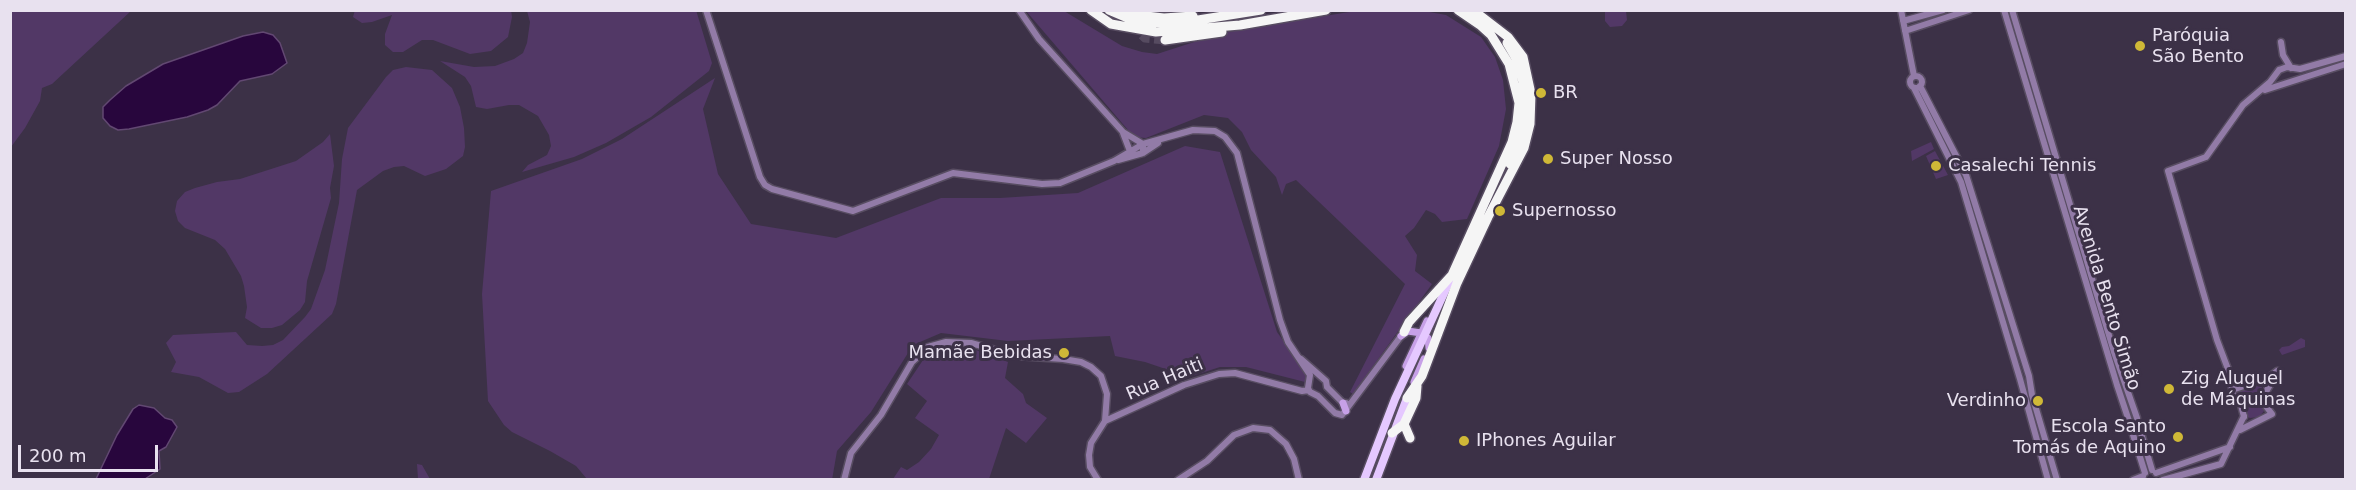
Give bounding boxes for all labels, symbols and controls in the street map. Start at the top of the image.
place label: Paróquia São Bento [2152,25,2244,68]
marker: Paróquia São Bento [2133,39,2147,53]
place label: BR [1553,82,1578,104]
marker: BR [1534,86,1548,100]
place label: Super Nosso [1560,148,1673,170]
marker: Super Nosso [1541,152,1555,166]
place label: Casalechi Tennis [1948,155,2096,177]
marker: Casalechi Tennis [1929,159,1943,173]
place label: Supernosso [1512,200,1617,222]
street label: Avenida Bento Simão [2068,203,2144,393]
marker: Supernosso [1493,204,1507,218]
place label: Mamãe Bebidas [908,342,1052,364]
marker: Mamãe Bebidas [1057,346,1071,360]
street label: Rua Haiti [1123,354,1207,406]
place label: Zig Aluguel de Máquinas [2181,368,2295,410]
marker: Zig Aluguel de Máquinas [2162,382,2176,396]
place label: Verdinho [1947,390,2026,412]
marker: Verdinho [2031,394,2045,408]
place label: Escola Santo Tomás de Aquino [2013,416,2166,458]
place label: IPhones Aguilar [1476,430,1616,452]
marker: Escola Santo Tomás de Aquino [2171,430,2185,444]
scale bar [21,433,160,471]
marker: IPhones Aguilar [1457,434,1471,448]
text: 200 m [29,445,87,466]

